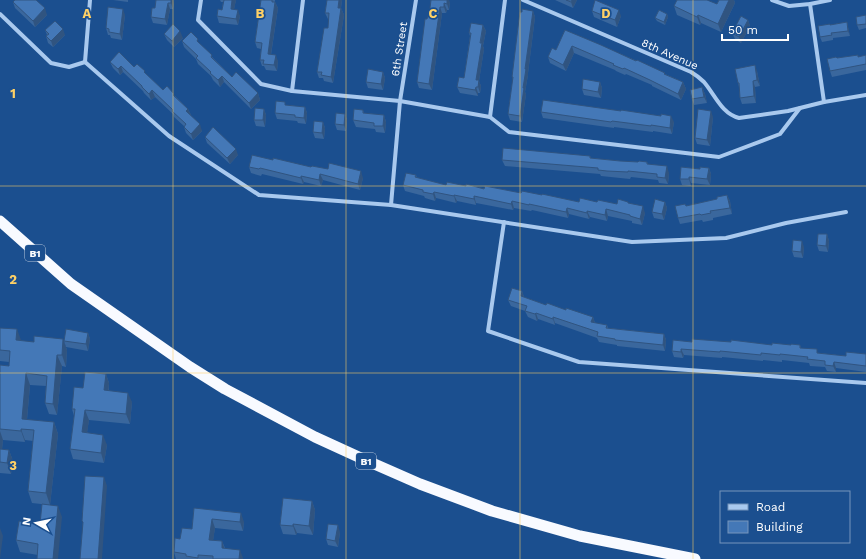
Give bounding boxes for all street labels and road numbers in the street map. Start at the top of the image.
street label: 6th Street [389,21,410,77]
street label: 8th Avenue [640,36,700,73]
road number: B1 [25,245,45,261]
road number: B1 [356,453,376,469]

